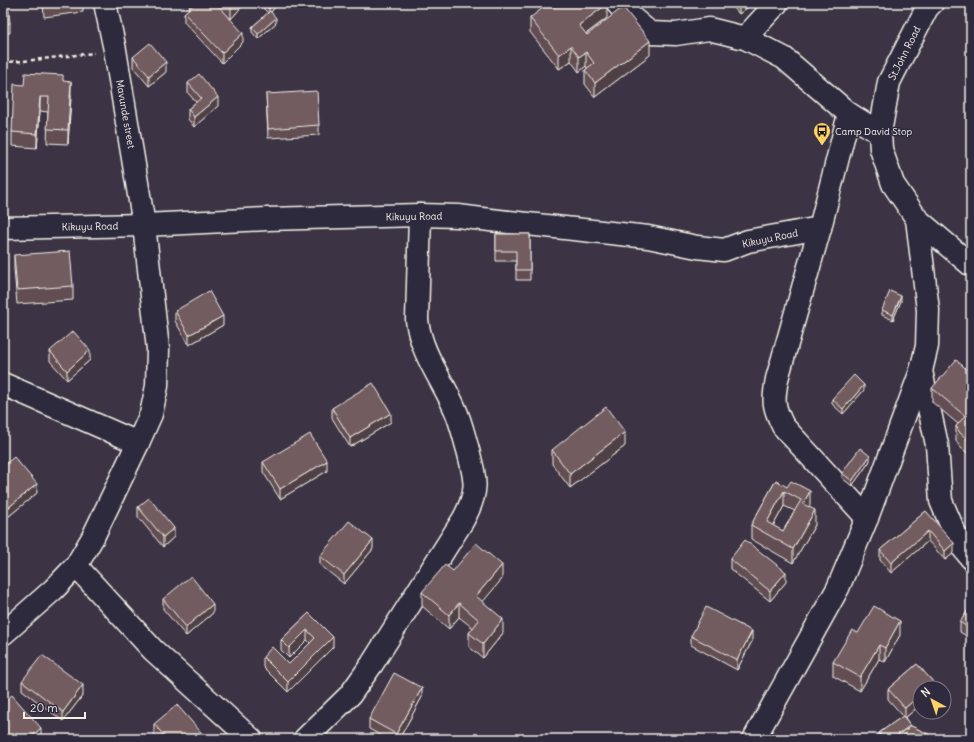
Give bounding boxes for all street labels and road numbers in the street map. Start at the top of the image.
street label: St.John Road [885,24,924,82]
street label: Mavunde street [113,79,138,150]
street label: Kikuyu Road [386,210,443,223]
street label: Kikuyu Road [62,220,119,233]
street label: Kikuyu Road [741,226,799,251]

